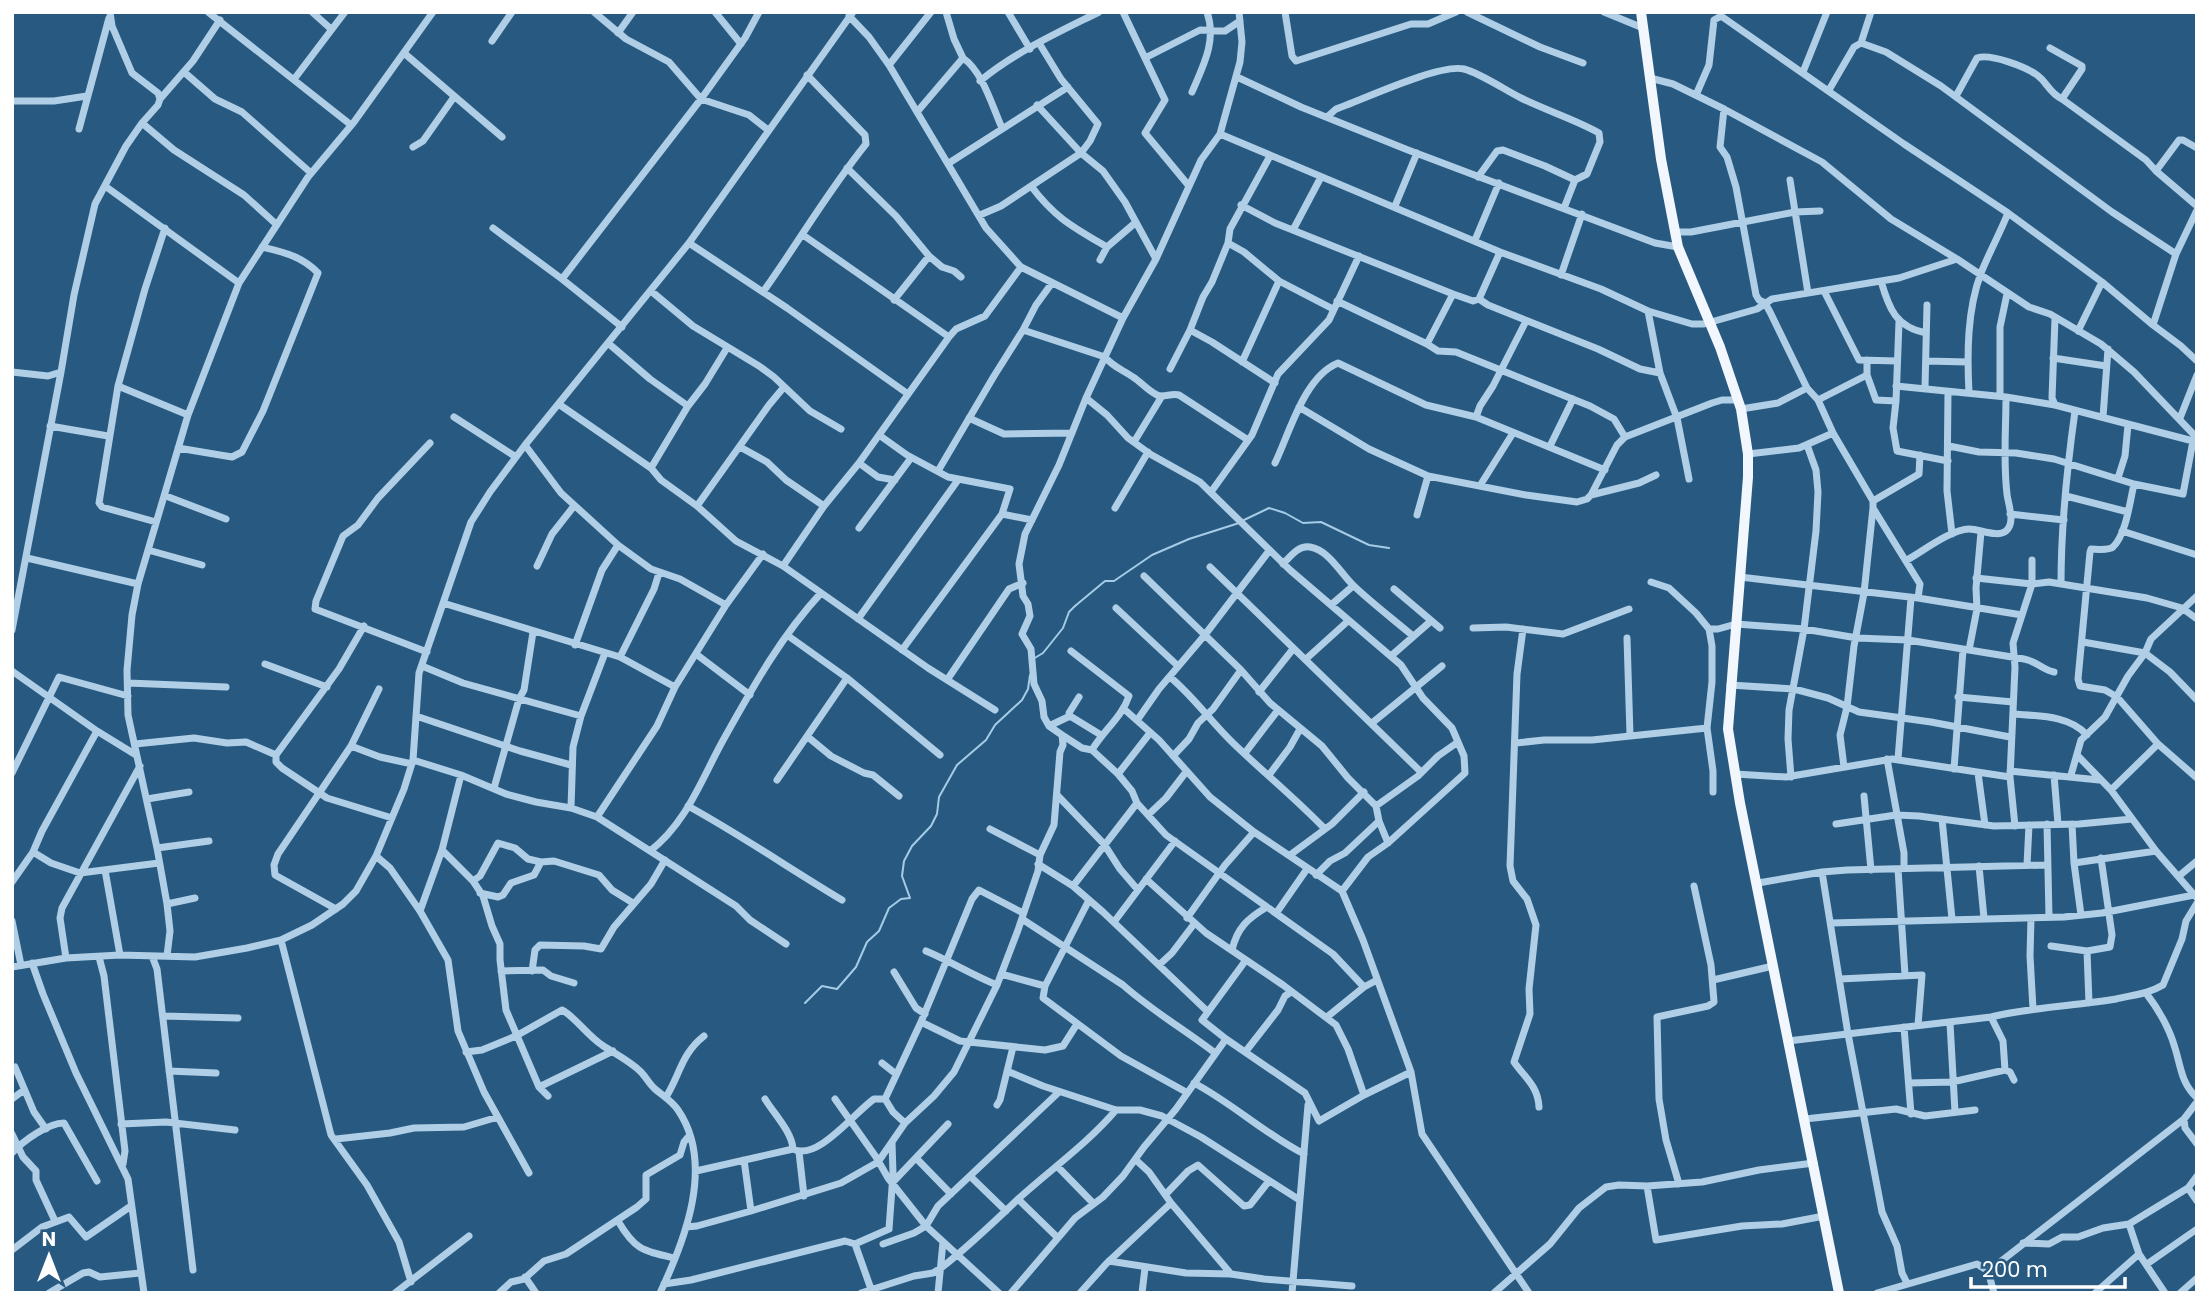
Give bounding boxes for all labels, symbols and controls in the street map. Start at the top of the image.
north arrow [14,1221,84,1291]
text: N [42,1226,56,1253]
scale bar [1971,1246,2125,1290]
text: 200 m [1982,1255,2048,1284]

